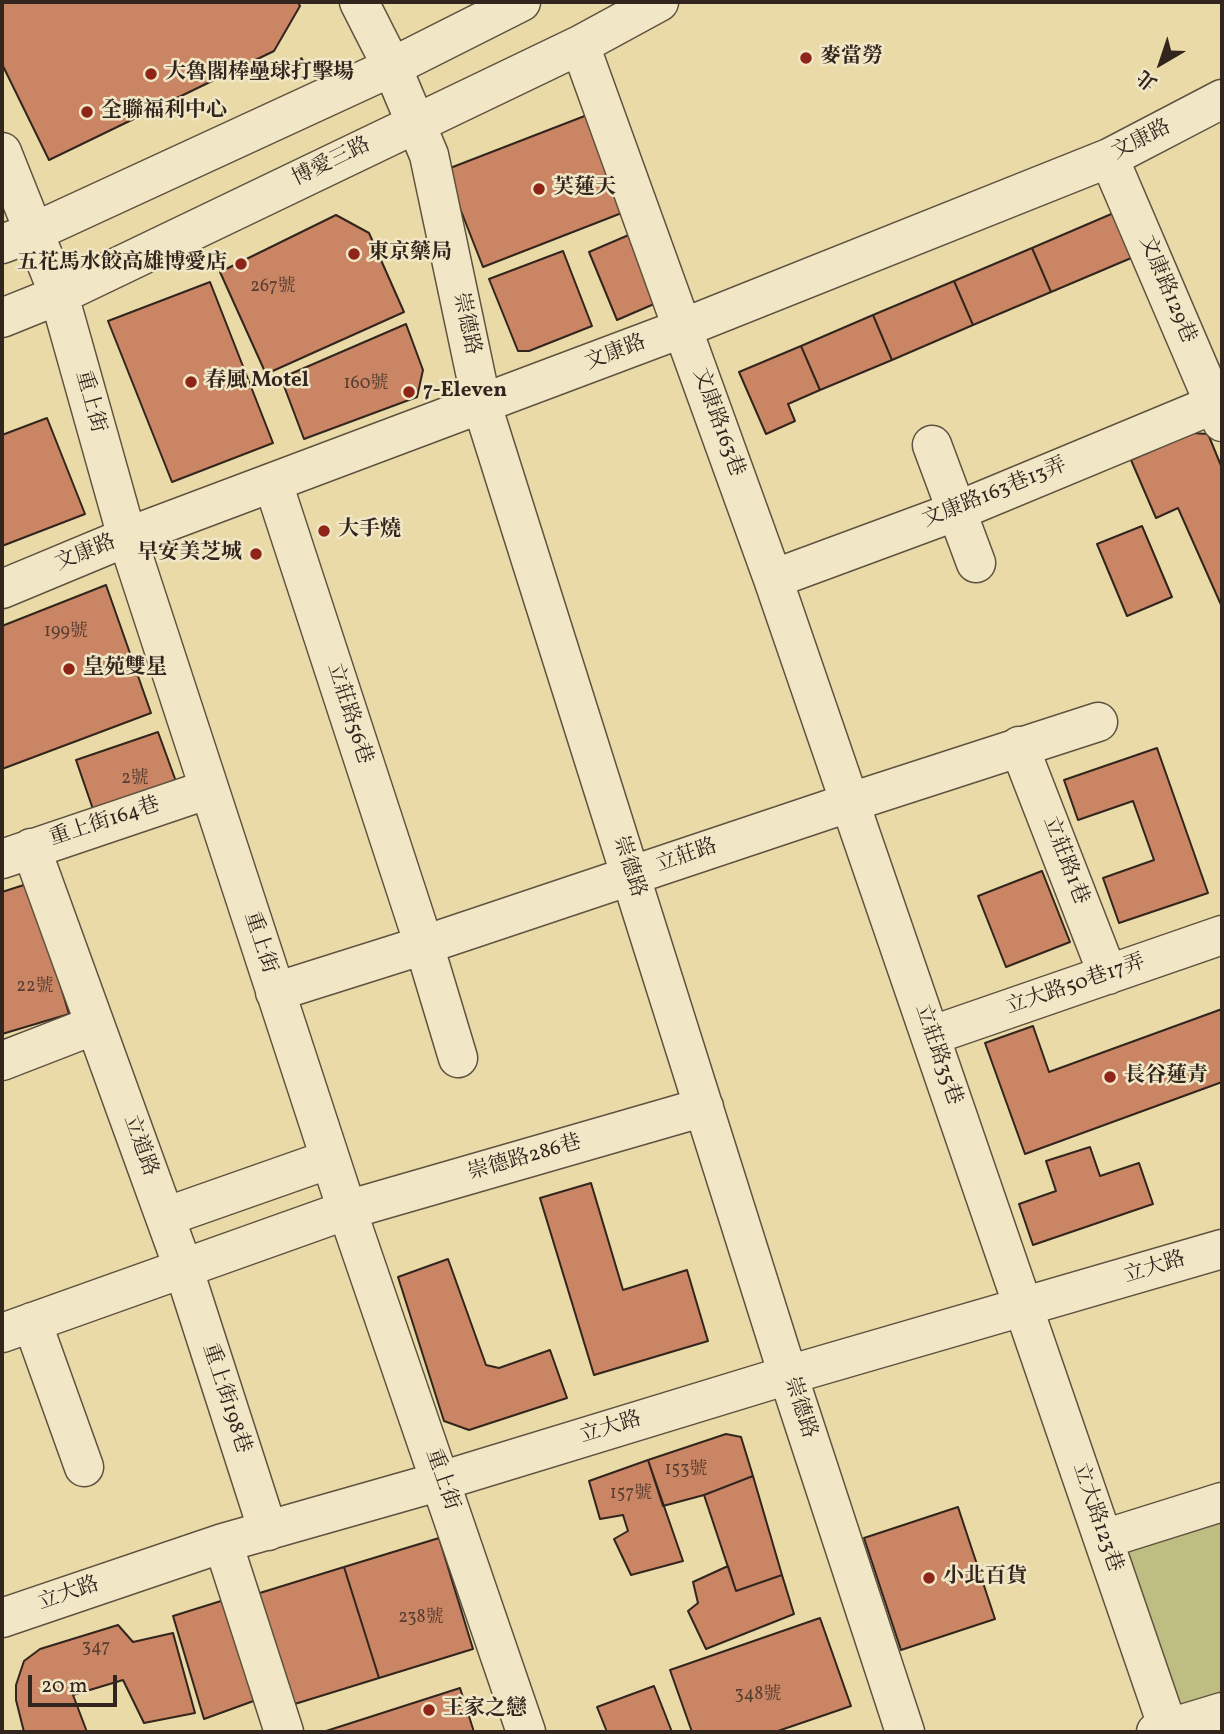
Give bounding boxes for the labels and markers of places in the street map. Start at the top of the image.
place label: 麥當勞 [820,45,883,71]
marker: 麥當勞 [798,50,814,66]
place label: 大魯閣棒壘球打擊場 [165,61,354,87]
marker: 大魯閣棒壘球打擊場 [143,66,159,82]
place label: 全聯福利中心 [101,99,227,125]
marker: 全聯福利中心 [79,104,95,120]
place label: 芙蓮天 [553,176,616,202]
marker: 芙蓮天 [531,181,547,197]
place label: 東京藥局 [368,241,452,267]
marker: 東京藥局 [346,246,362,262]
place label: 五花馬水餃高雄博愛店 [17,251,227,277]
marker: 五花馬水餃高雄博愛店 [233,256,249,272]
place label: 春風 Motel [205,369,309,395]
marker: 春風 Motel [183,374,199,390]
place label: 7-Eleven [423,379,507,405]
marker: 7-Eleven [401,384,417,400]
place label: 大手燒 [338,518,401,544]
marker: 大手燒 [316,523,332,539]
place label: 早安美芝城 [137,541,242,567]
marker: 早安美芝城 [248,546,264,562]
place label: 皇苑雙星 [83,656,167,682]
marker: 皇苑雙星 [61,661,77,677]
place label: 長谷蓮青 [1124,1064,1208,1090]
marker: 長谷蓮青 [1102,1069,1118,1085]
place label: 小北百貨 [943,1565,1027,1591]
marker: 小北百貨 [921,1570,937,1586]
place label: 王家之戀 [443,1697,527,1723]
marker: 王家之戀 [421,1702,437,1718]

